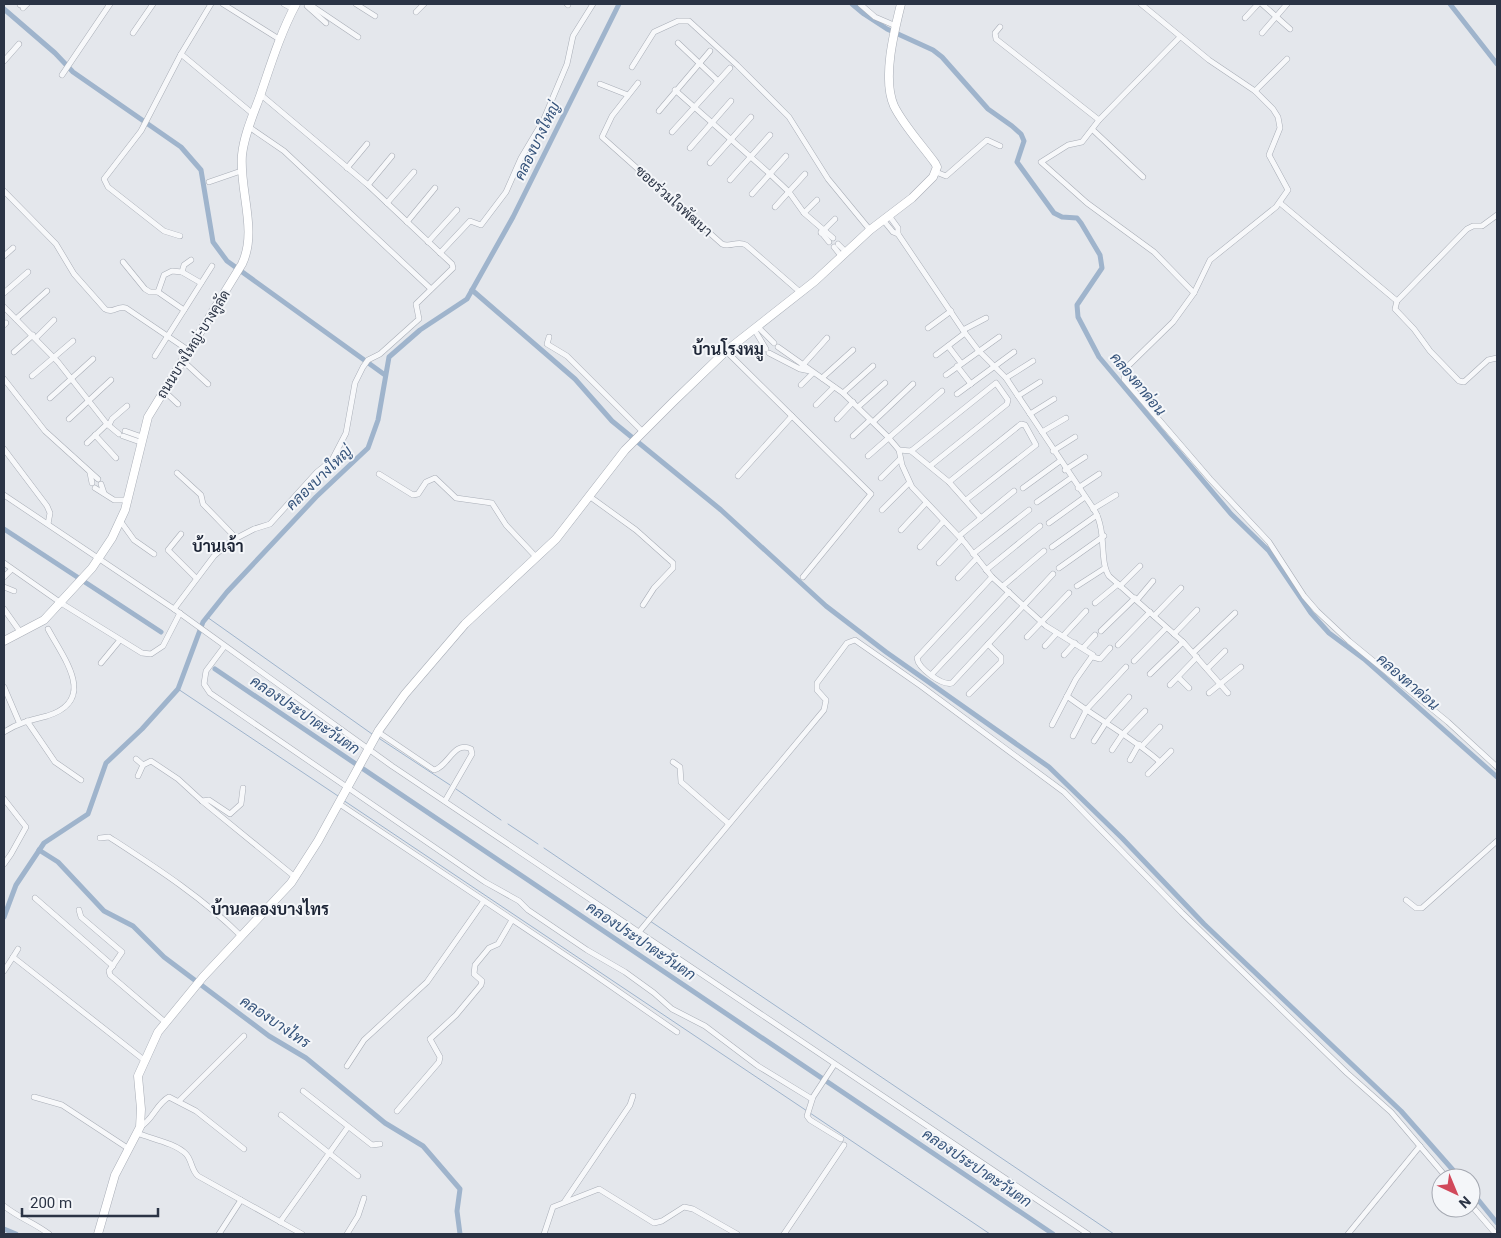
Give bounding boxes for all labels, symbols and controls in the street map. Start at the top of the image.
water label: คลองบางใหญ่ [509,98,564,183]
street label: ซอยร่วมใจพัฒนา [632,162,716,240]
street label: ถนนบางใหญ่-บางคูลัด [153,287,235,402]
district label: บ้านโรงหมู [692,338,764,362]
water label: คลองตาด่อน [1106,348,1171,420]
water label: คลองบางใหญ่ [282,441,357,514]
district label: บ้านเจ้า [192,535,244,556]
water label: คลองตาด่อน [1373,649,1444,714]
water label: คลองประปาตะวันตก [247,672,363,758]
district label: บ้านคลองบางไทร [211,898,329,919]
water label: คลองประปาตะวันตก [583,898,699,984]
water label: คลองบางไทร [237,991,314,1052]
water label: คลองประปาตะวันตก [919,1125,1035,1211]
north arrow [1431,1168,1481,1218]
scale bar [22,1186,159,1218]
text: N [1456,1193,1474,1212]
text: 200 m [30,1194,72,1212]

